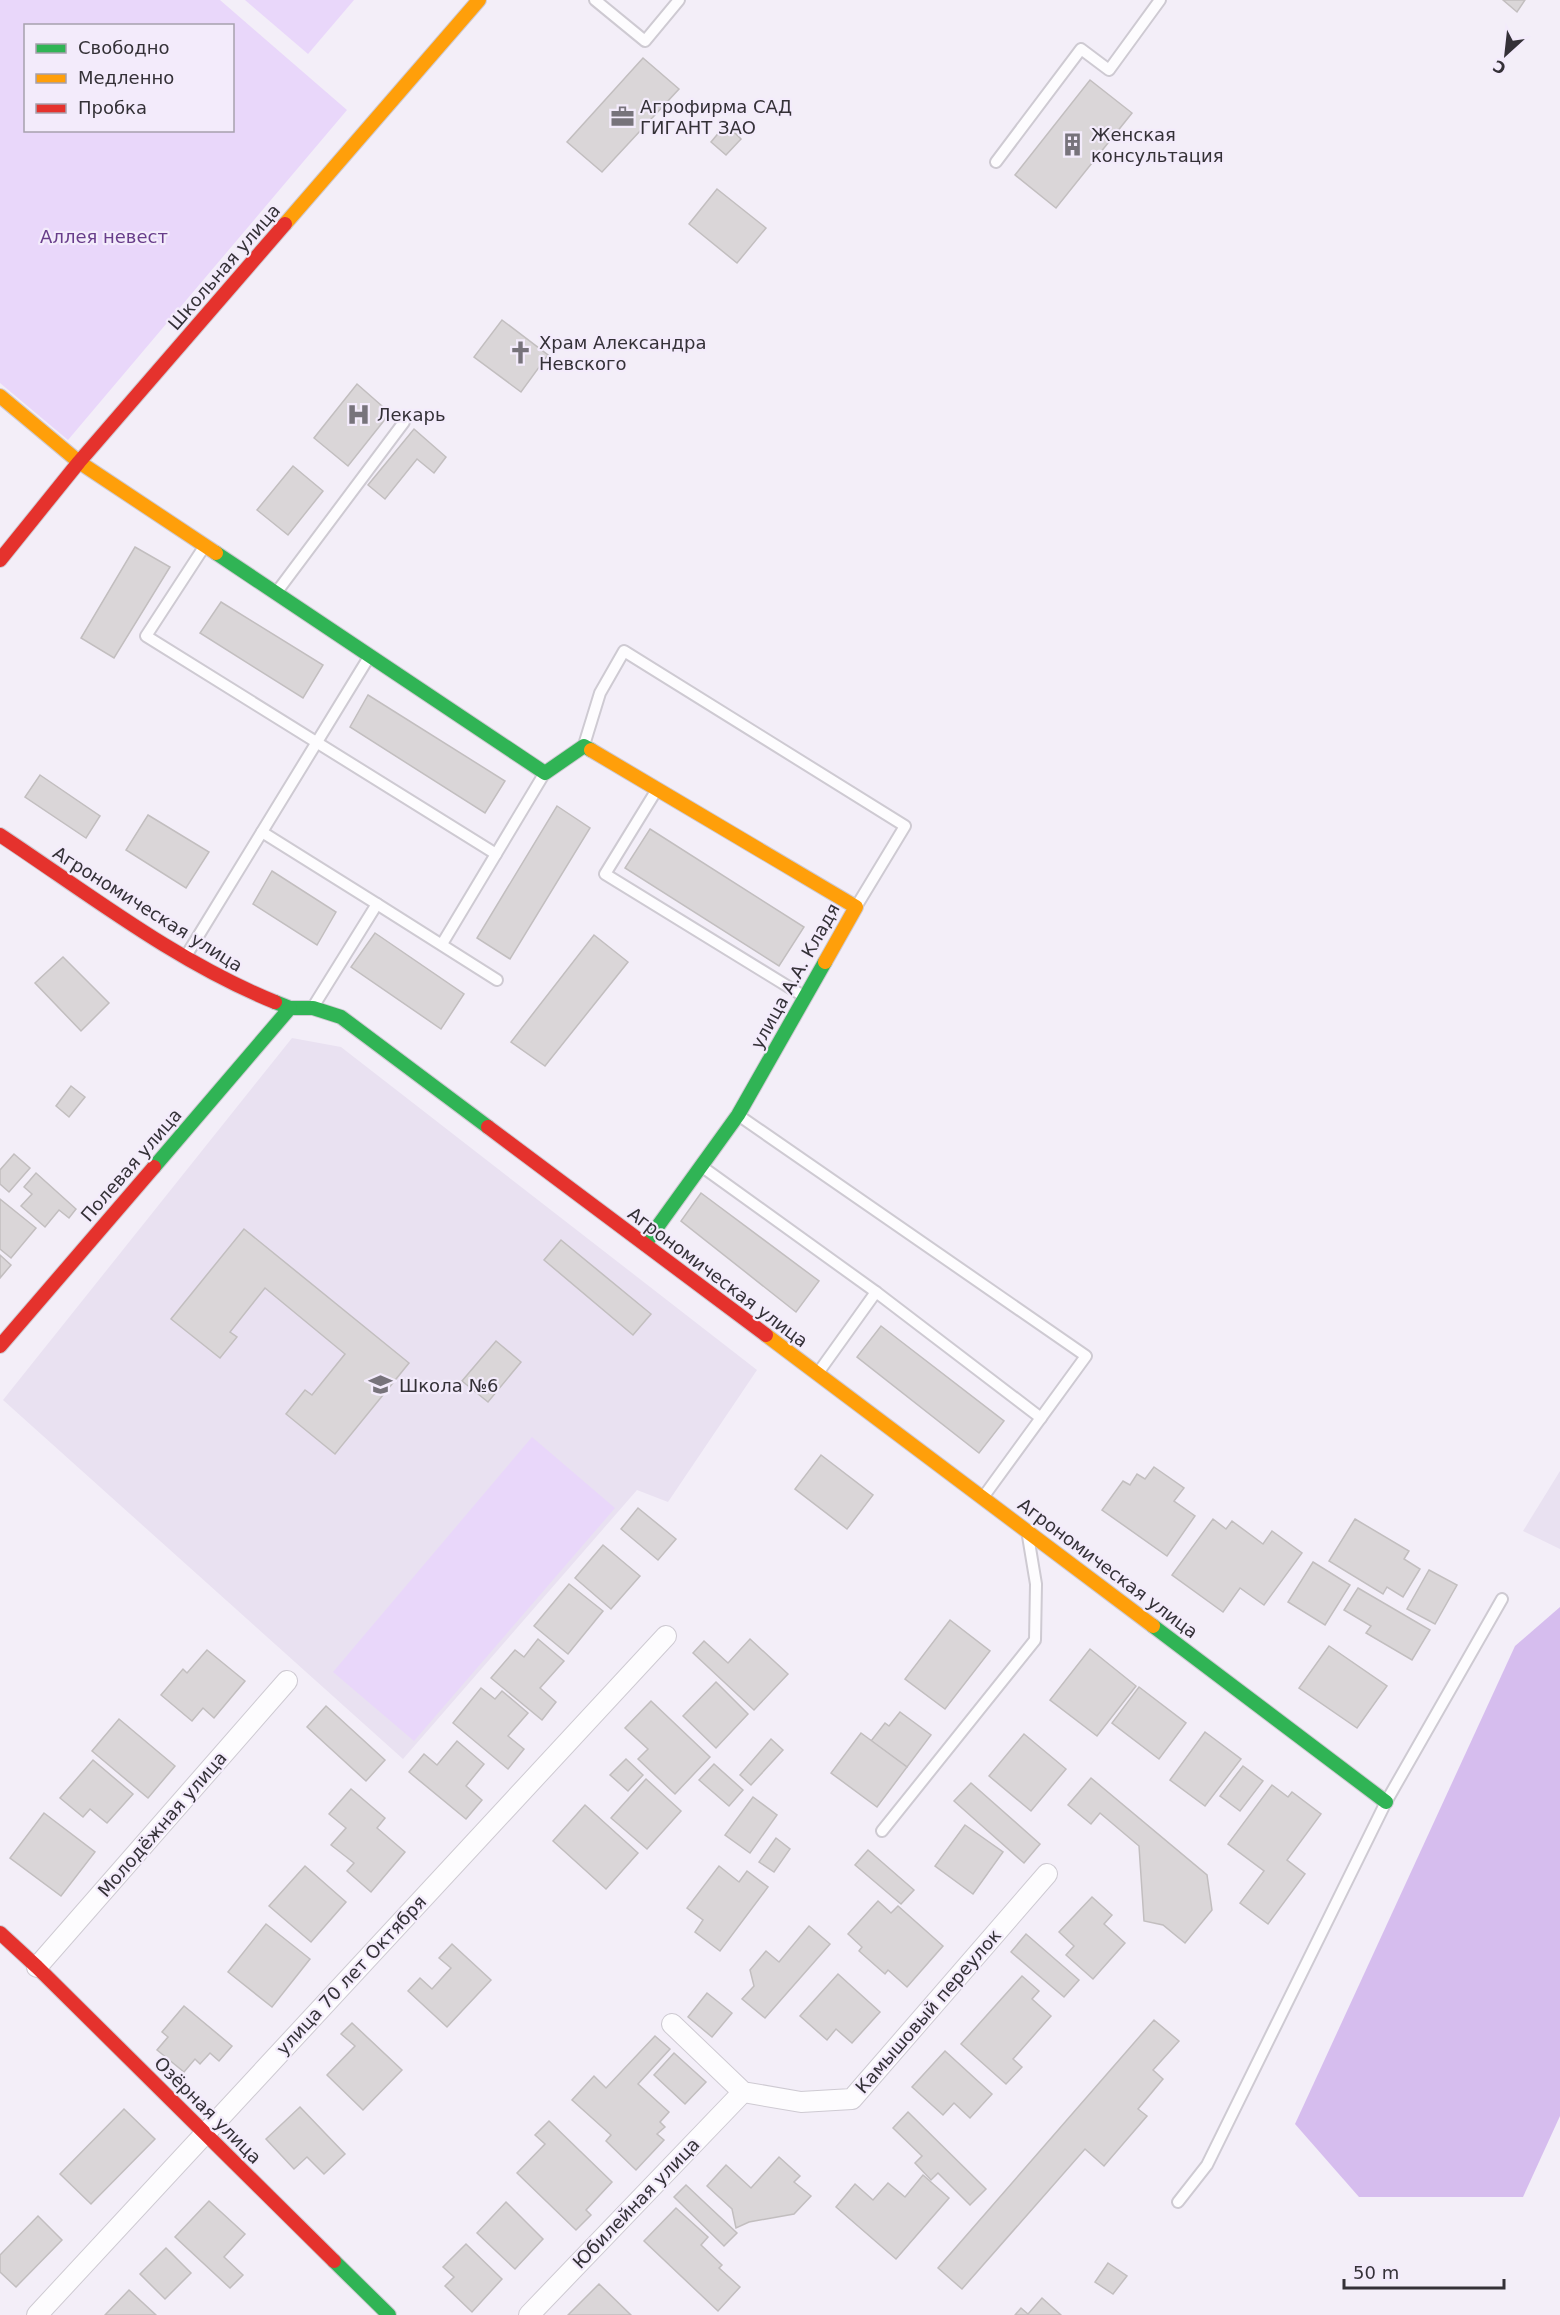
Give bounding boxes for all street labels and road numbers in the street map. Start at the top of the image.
street label: Школьная улица [164,200,284,334]
street label: Агрономическая улица [49,842,247,976]
street label: улица А.А. Кладя [746,900,844,1052]
street label: Полевая улица [76,1104,186,1226]
street label: Агрономическая улица [624,1203,812,1351]
street label: Агрономическая улица [1014,1494,1202,1642]
street label: Молодёжная улица [93,1747,231,1901]
street label: улица 70 лет Октября [272,1891,430,2059]
street label: Камышовый переулок [851,1925,1005,2097]
street label: Озёрная улица [150,2052,266,2168]
street label: Юбилейная улица [568,2133,704,2273]

